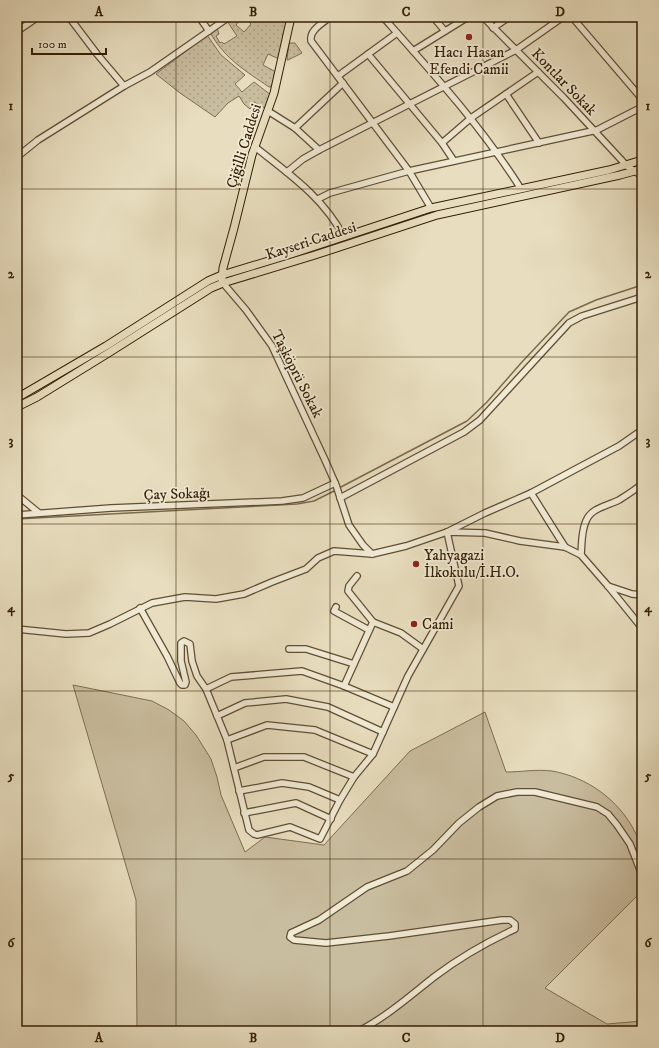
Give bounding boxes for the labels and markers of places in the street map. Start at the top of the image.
marker: Hacı Hasan Efendi Camii [464,32,474,42]
place label: Hacı Hasan Efendi Camii [429,43,509,79]
place label: Yahyagazi İlkokulu/İ.H.O. [424,546,519,582]
marker: Yahyagazi İlkokulu/İ.H.O. [411,559,421,569]
place label: Cami [422,615,454,634]
marker: Cami [409,619,419,629]

